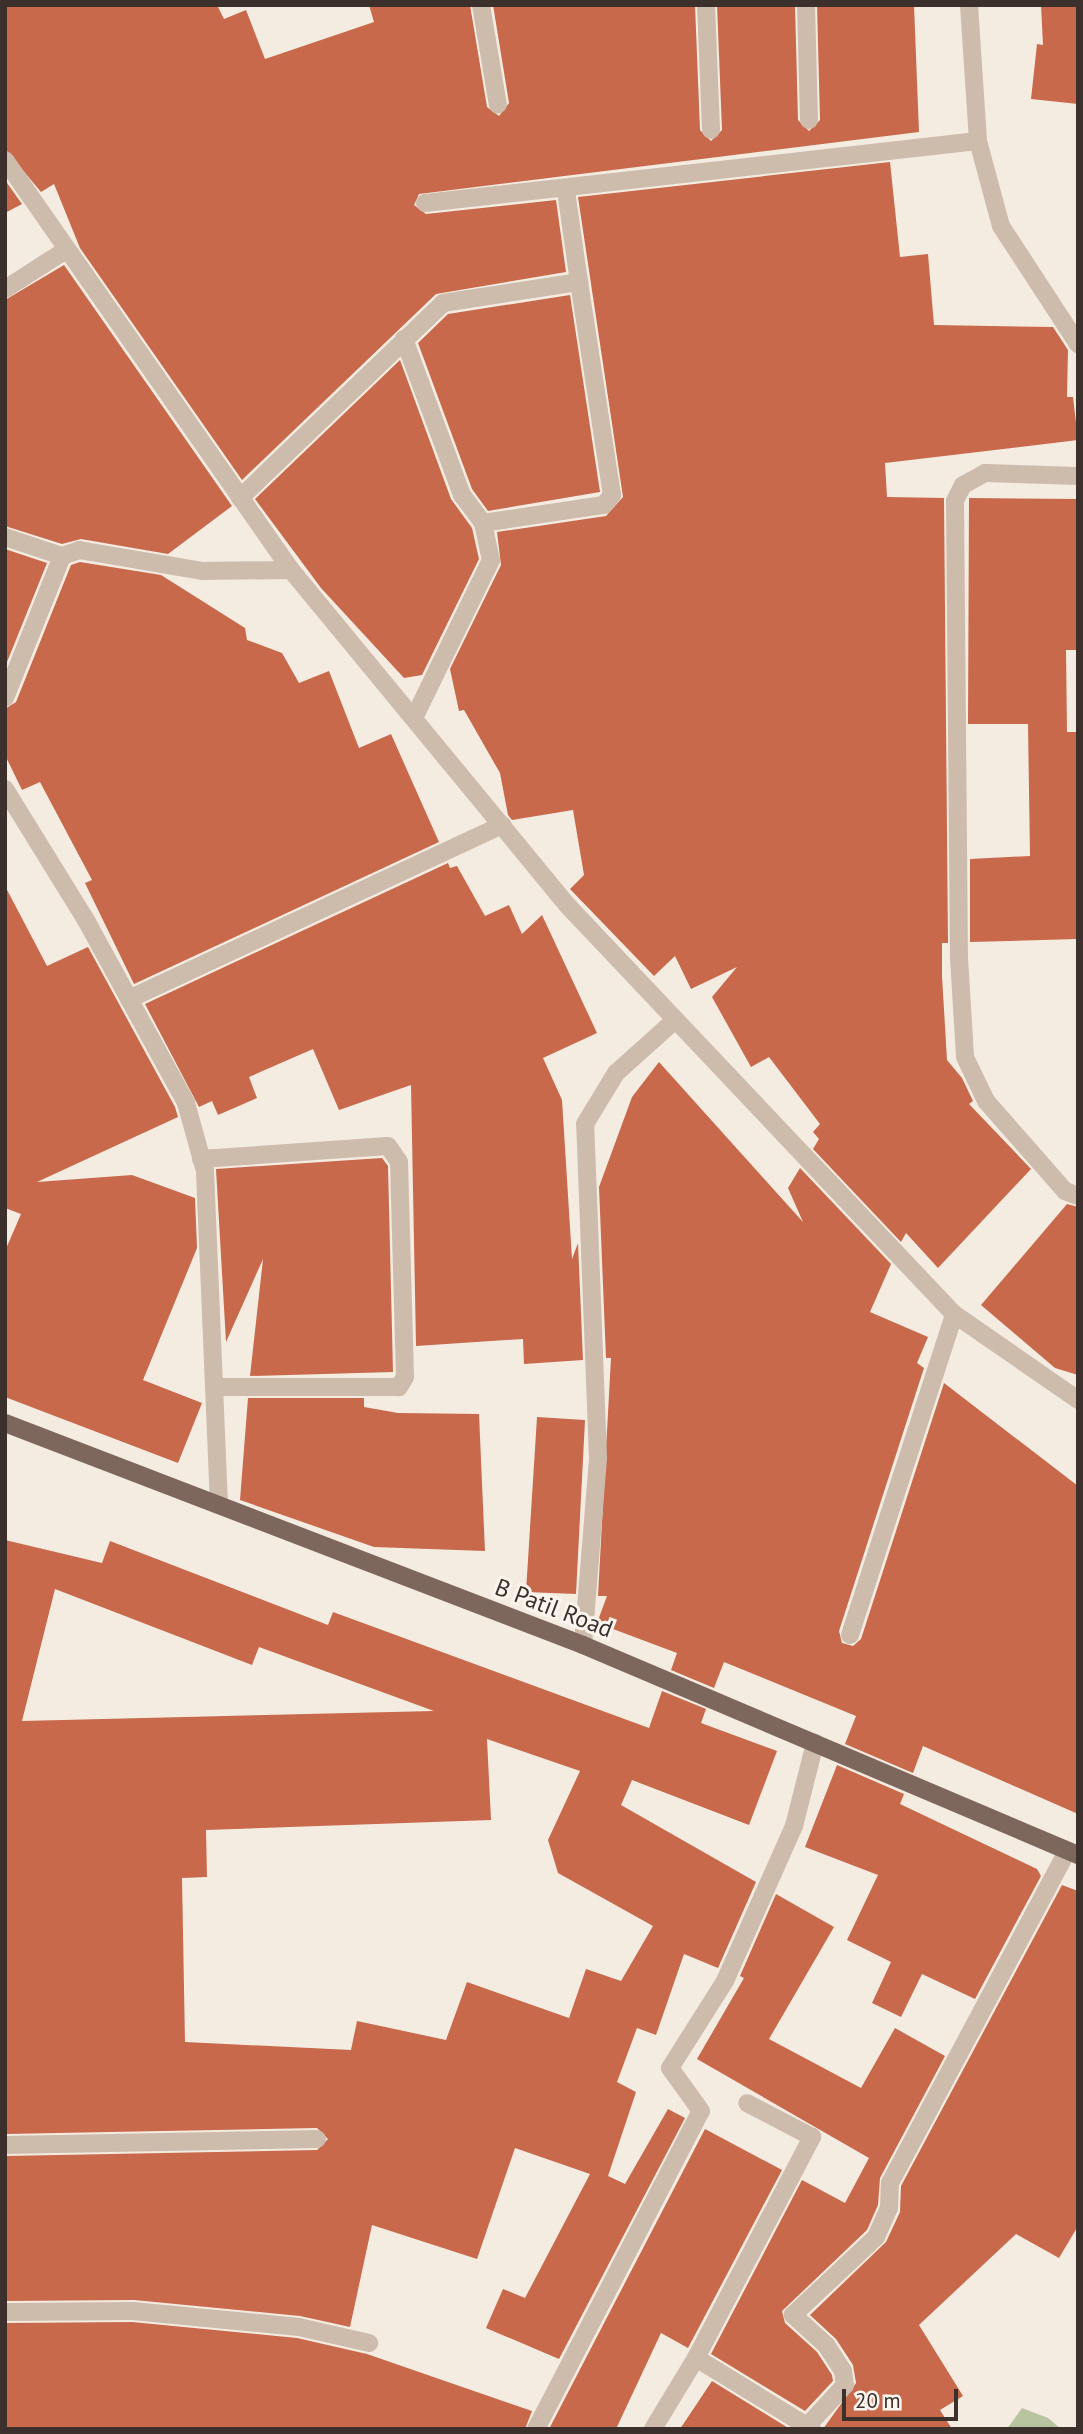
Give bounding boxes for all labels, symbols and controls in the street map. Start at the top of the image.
street label: B Patil Road [491,1572,617,1644]
scale bar [845,2374,960,2418]
text: 20 m [855,2387,901,2414]

